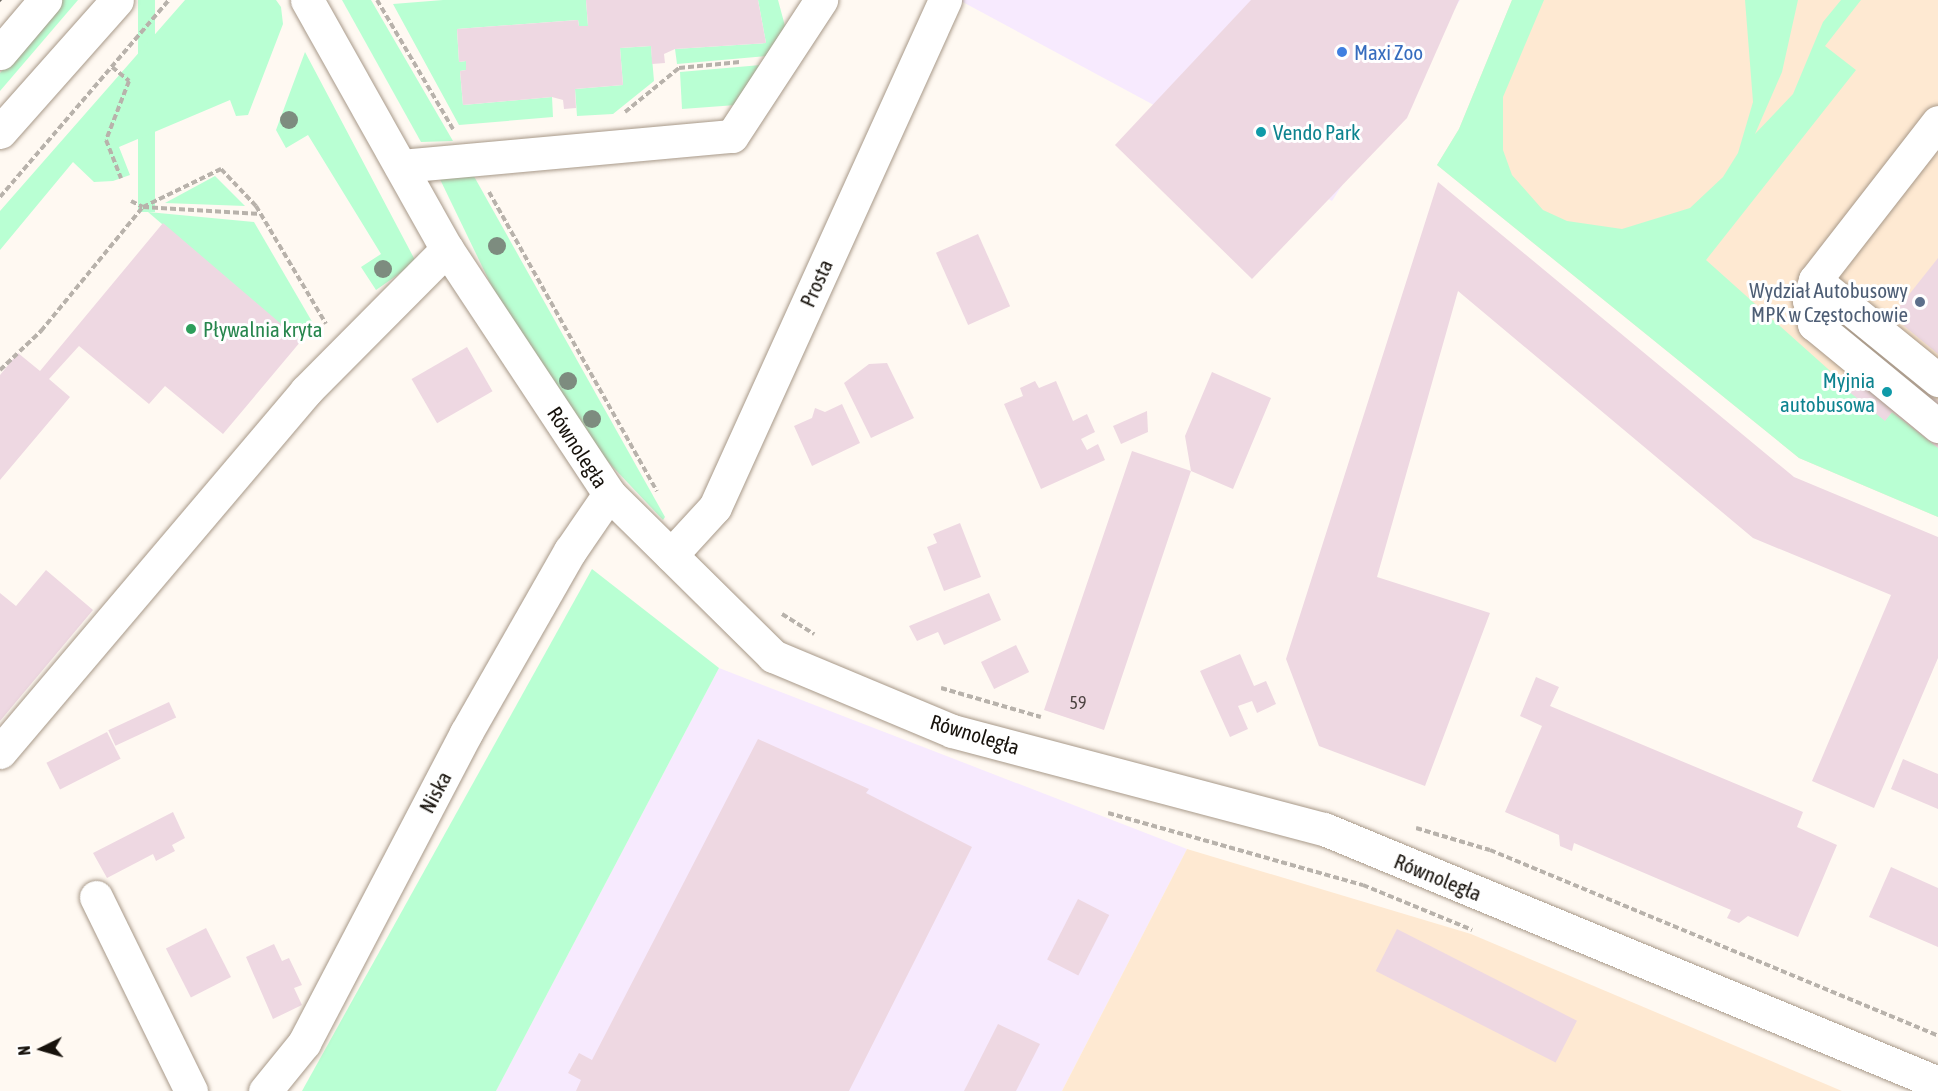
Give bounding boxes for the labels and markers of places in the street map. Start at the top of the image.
place label: Maxi Zoo [1354,39,1423,65]
marker: Maxi Zoo [1335,45,1349,59]
place label: Vendo Park [1273,119,1360,145]
marker: Vendo Park [1254,125,1268,139]
place label: Wydział Autobusowy MPK w Częstochowie [1749,277,1908,327]
marker: Wydział Autobusowy MPK w Częstochowie [1913,295,1927,309]
place label: Pływalnia kryta [203,316,323,342]
marker: Pływalnia kryta [184,322,198,336]
place label: Myjnia autobusowa [1780,367,1875,417]
marker: Myjnia autobusowa [1880,385,1894,399]

